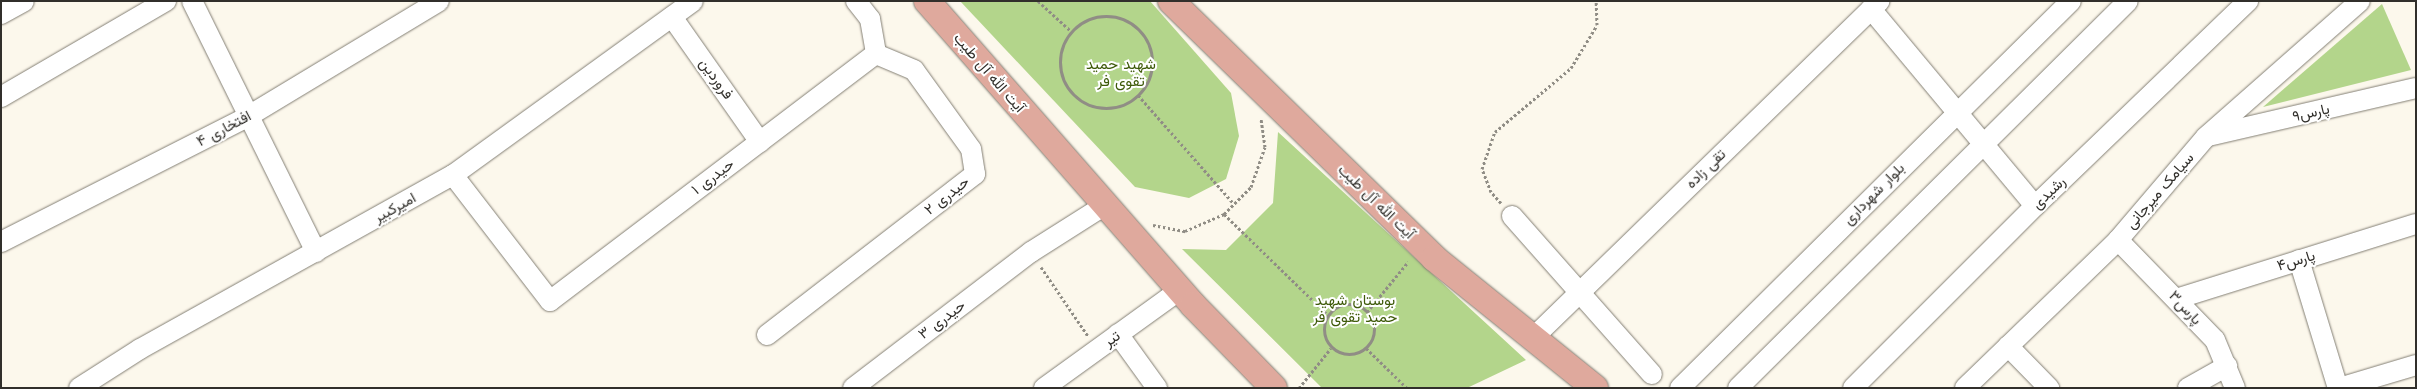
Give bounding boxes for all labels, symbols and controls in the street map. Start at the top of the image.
street label: آیت الله آل طیب [950,30,1028,116]
street label: فروردین [695,55,737,103]
park label: شهید حمید تقوی فر [1086,55,1156,90]
street label: پارس۹ [2291,100,2331,126]
street label: افتخاری ۴ [194,107,254,151]
street label: تقی زاده [1682,145,1730,193]
street label: سیامک میرجانی [2122,149,2198,233]
street label: حیدری ۱ [688,155,738,199]
street label: بلوار شهرداری [1839,159,1909,229]
street label: آیت الله آل طیب [1334,161,1418,243]
street label: حیدری ۲ [921,173,973,219]
street label: رشیدی [2028,173,2070,213]
street label: امیرکبیر [371,189,419,227]
street label: پارس۴ [2275,247,2317,275]
street label: پارس۳ [2165,287,2205,329]
park label: بوستان شهید حمید تقوی فر [1313,291,1397,326]
street label: حیدری ۳ [915,297,969,343]
street label: تیر [1100,327,1124,351]

